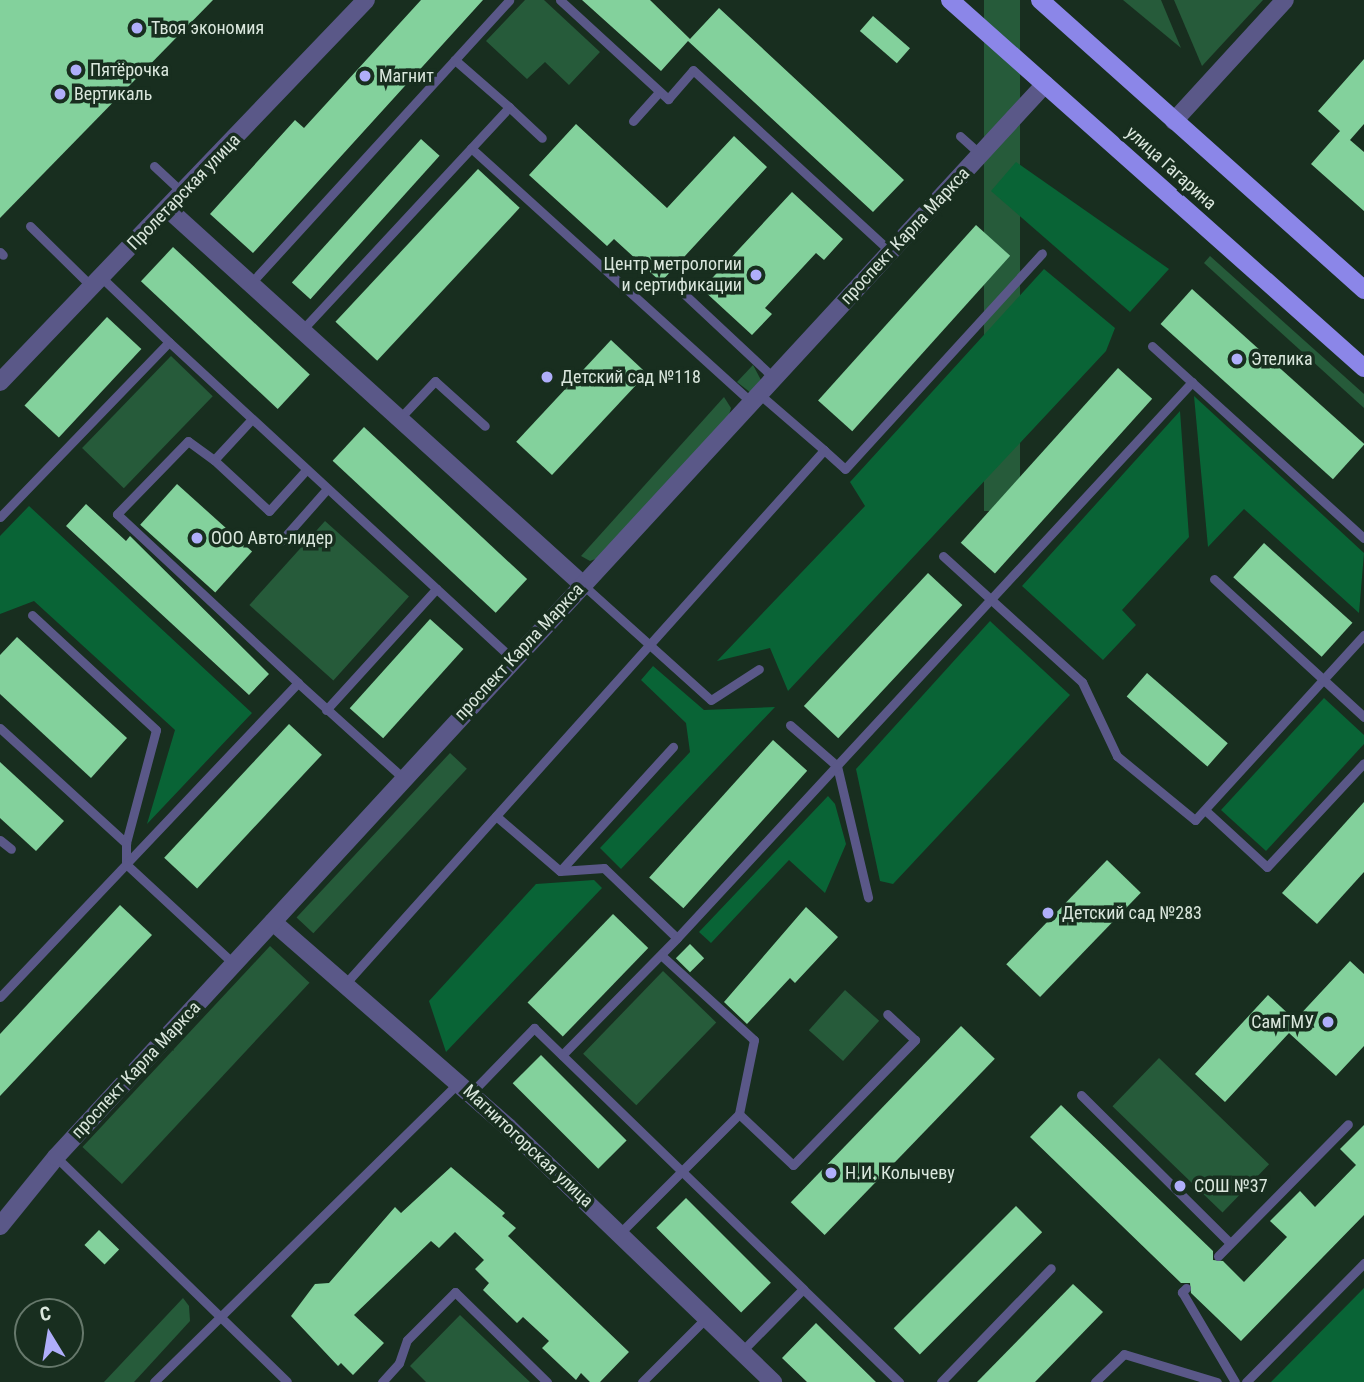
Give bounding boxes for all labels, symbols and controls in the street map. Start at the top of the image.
place label: Твоя экономия [151,17,264,39]
marker: Твоя экономия [129,20,145,36]
place label: Пятёрочка [90,59,169,81]
marker: Пятёрочка [68,62,84,78]
place label: Магнит [379,65,434,87]
marker: Магнит [357,68,373,84]
place label: Вертикаль [74,83,152,105]
marker: Вертикаль [52,86,68,102]
street label: улица Гагарина [1121,122,1221,214]
street label: Пролетарская улица [123,129,245,255]
street label: проспект Карла Маркса [836,163,974,309]
place label: Центр метрологии и сертификации [604,254,742,296]
marker: Центр метрологии и сертификации [748,267,764,283]
place label: Этелика [1251,348,1313,370]
marker: Этелика [1229,351,1245,367]
place label: Детский сад №118 [561,366,701,388]
marker: Детский сад №118 [539,369,555,385]
place label: ООО Авто-лидер [211,527,333,549]
marker: ООО Авто-лидер [189,530,205,546]
street label: проспект Карла Маркса [450,579,588,725]
place label: Детский сад №283 [1062,902,1202,924]
marker: Детский сад №283 [1040,905,1056,921]
street label: проспект Карла Маркса [67,997,205,1143]
place label: СамГМУ [1251,1011,1314,1033]
marker: СамГМУ [1320,1014,1336,1030]
street label: Магнитогорская улица [458,1080,598,1212]
place label: Н.И. Колычеву [845,1162,955,1184]
marker: Н.И. Колычеву [823,1165,839,1181]
place label: СОШ №37 [1194,1175,1268,1197]
marker: СОШ №37 [1172,1178,1188,1194]
north arrow [14,1298,84,1368]
text: С [38,1302,53,1326]

